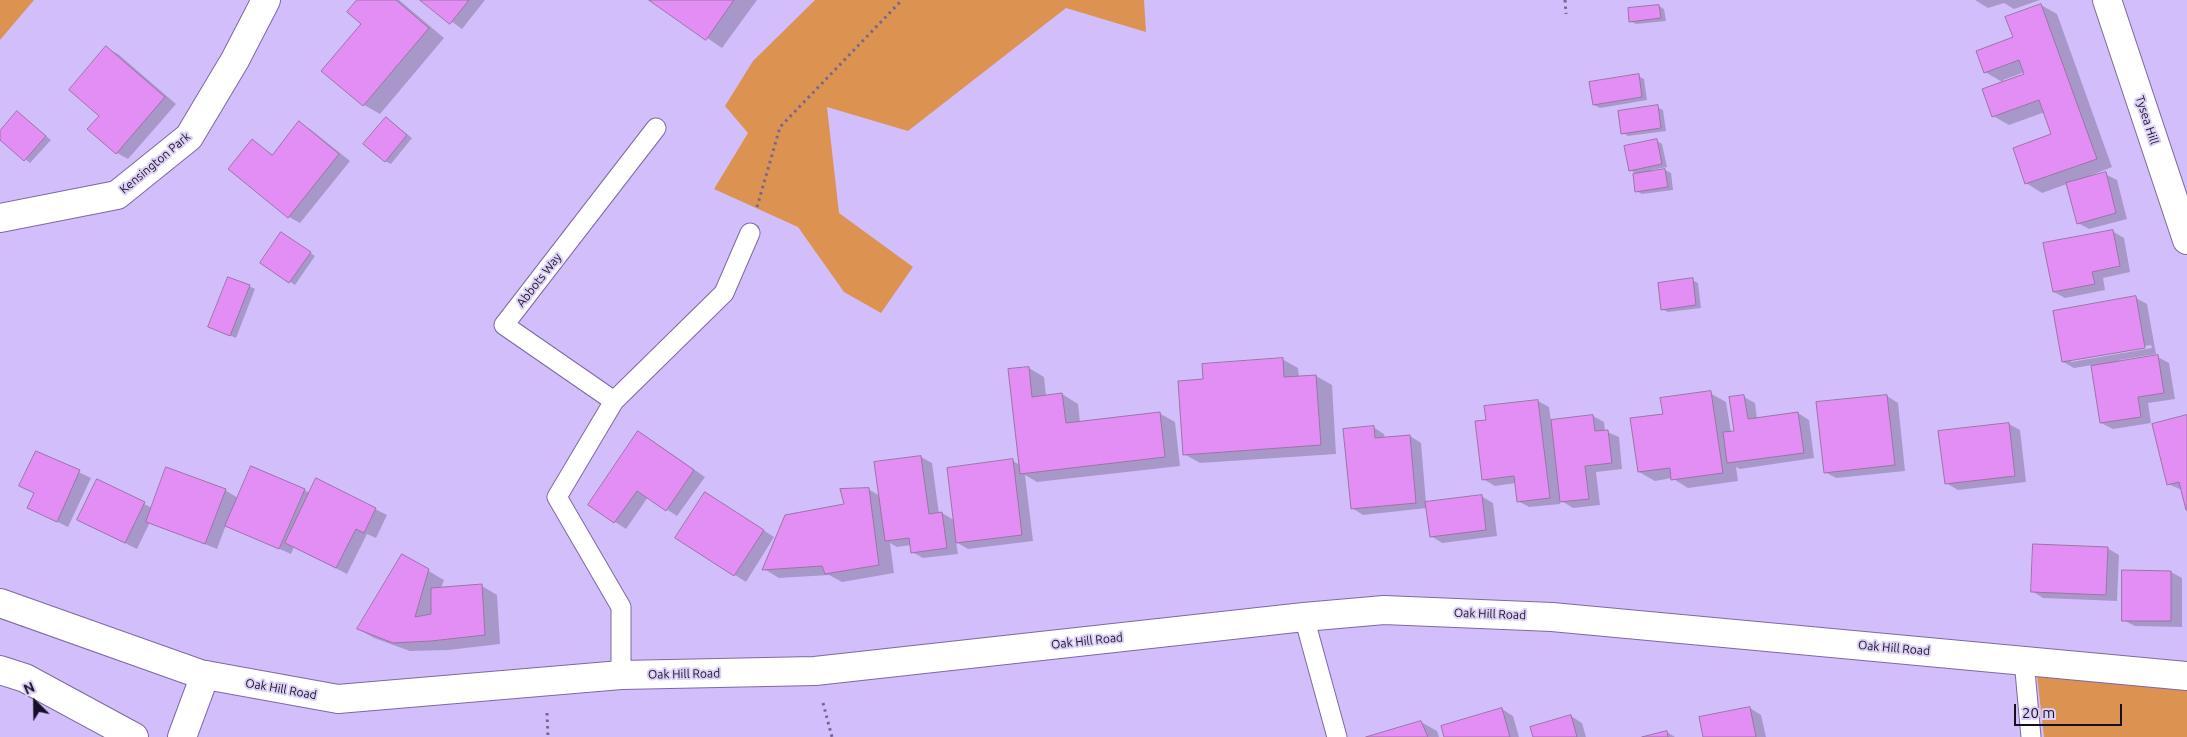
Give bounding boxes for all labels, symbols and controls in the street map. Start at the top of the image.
street label: Tysea Hill [2132,94,2162,146]
street label: Kensington Park [117,129,193,197]
street label: Abbots Way [514,250,564,310]
street label: Oak Hill Road [1454,606,1526,622]
street label: Oak Hill Road [1050,630,1124,652]
street label: Oak Hill Road [1857,638,1931,658]
street label: Oak Hill Road [648,666,720,682]
street label: Oak Hill Road [244,676,318,702]
north arrow [10,677,60,727]
text: N [21,679,37,698]
scale bar [2017,694,2124,726]
text: 20 m [2022,704,2055,721]

